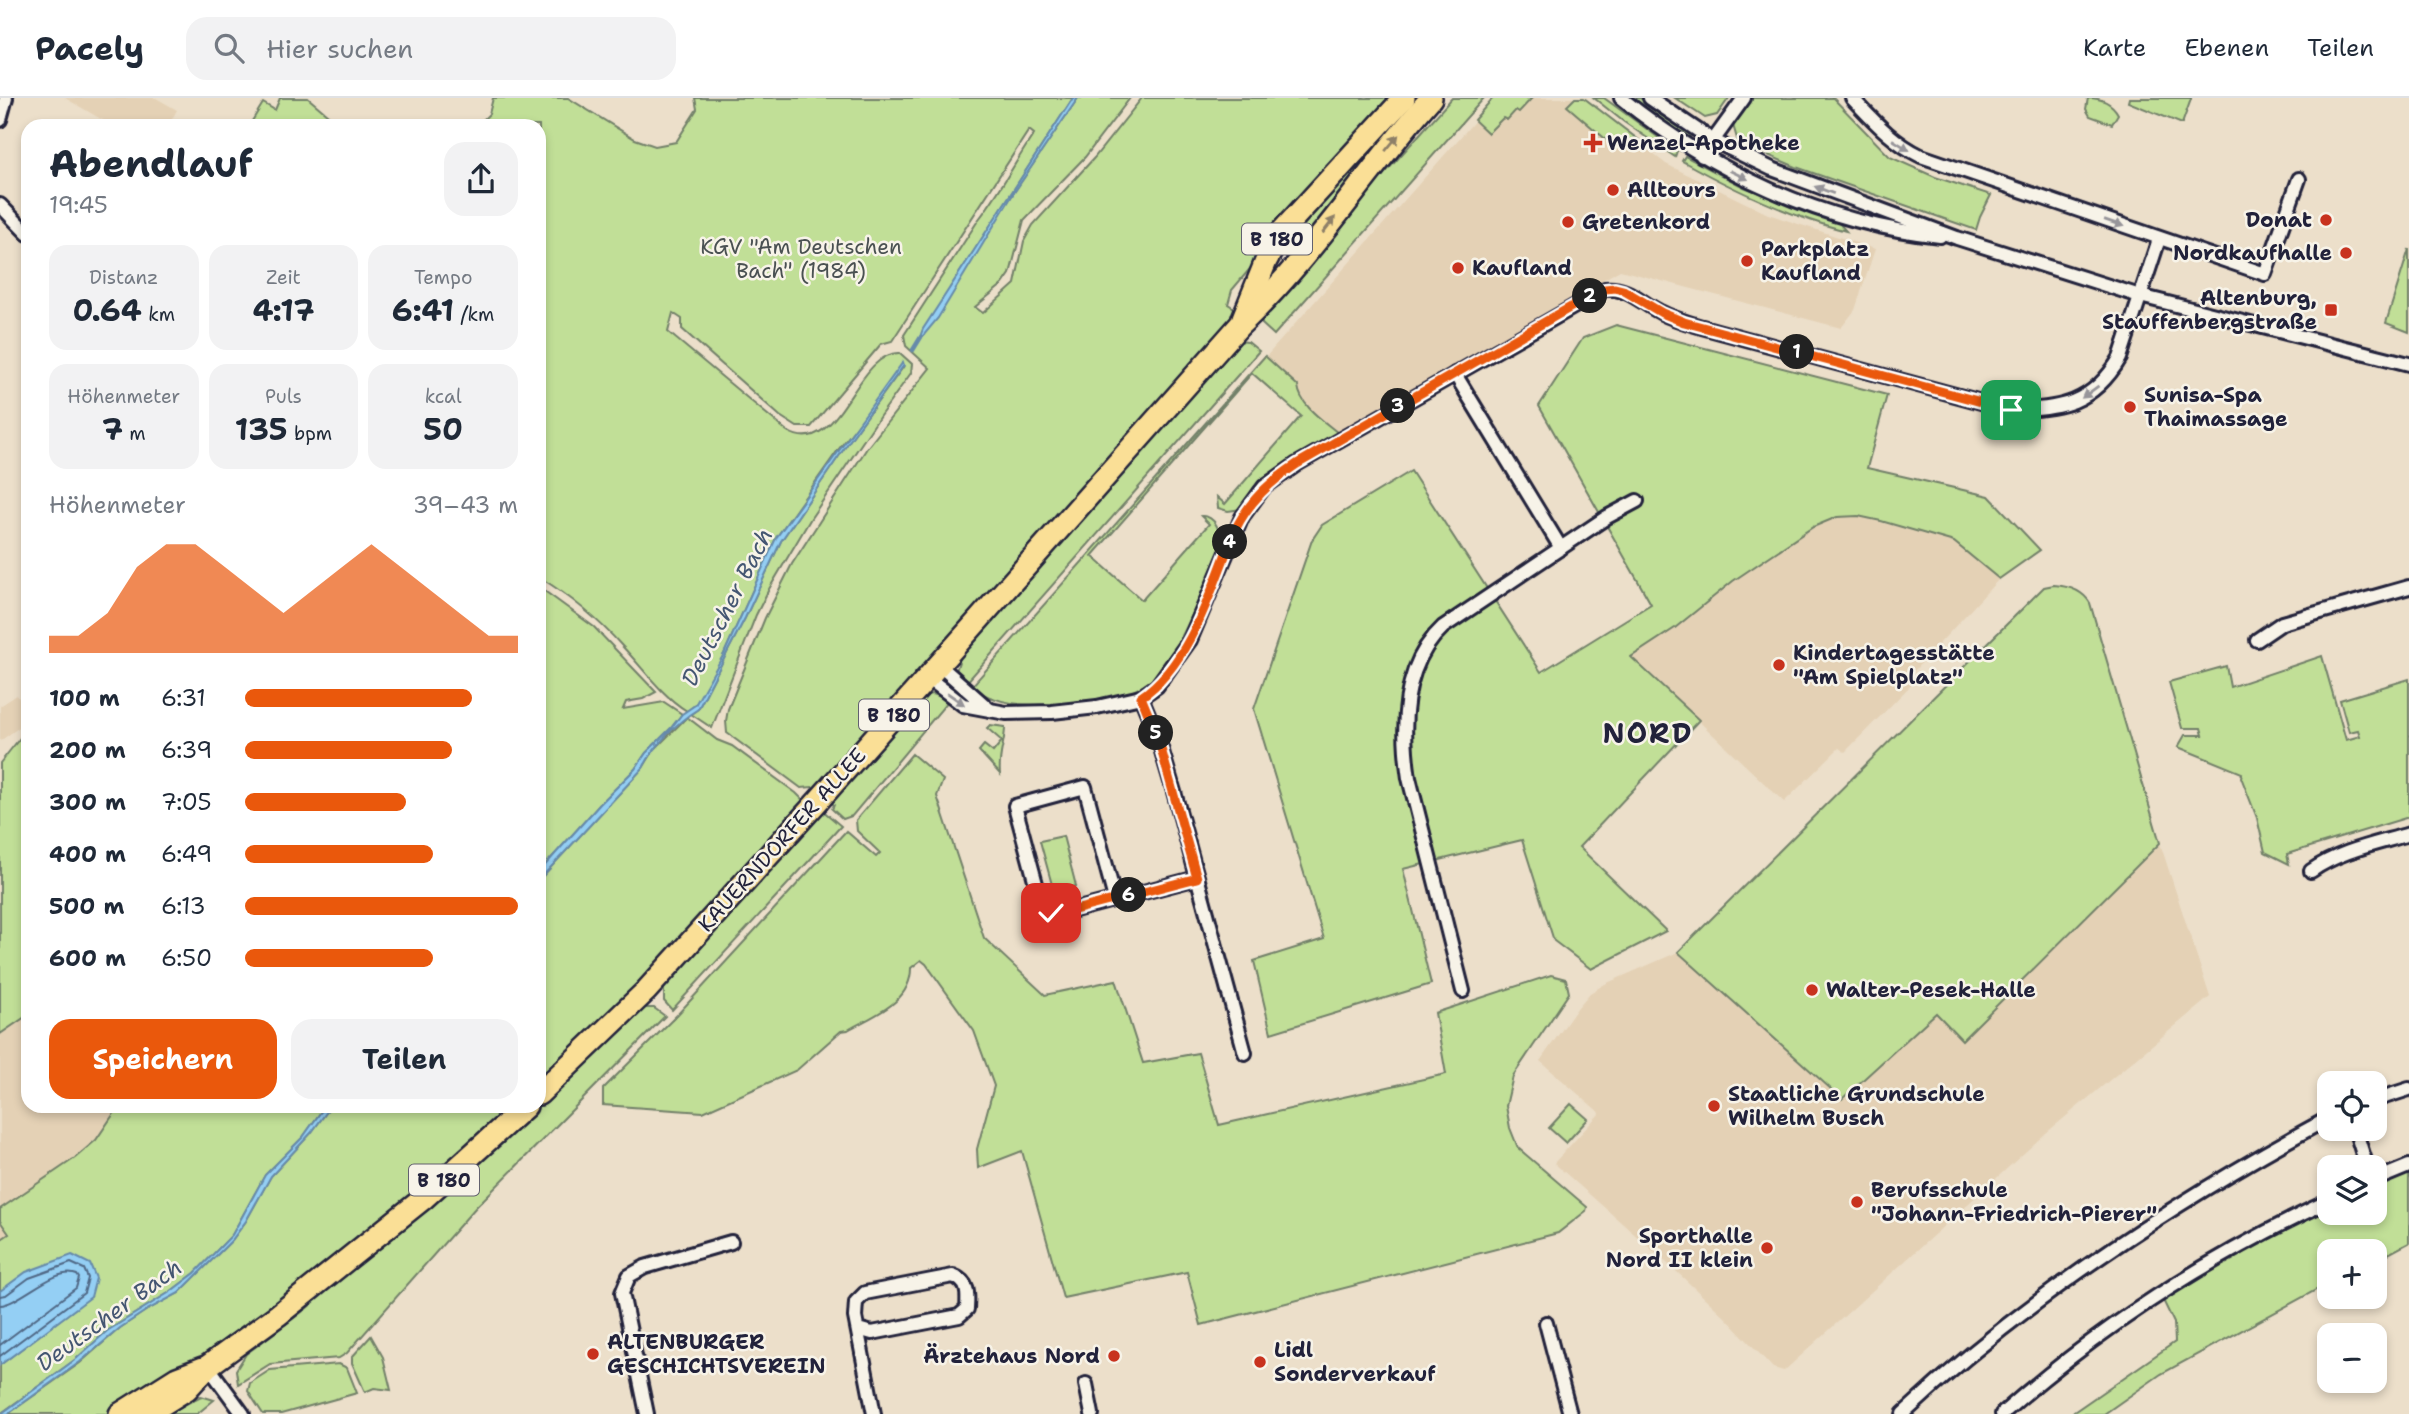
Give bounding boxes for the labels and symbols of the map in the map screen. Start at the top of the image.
place label: Wenzel-Apotheke [1607,129,1800,157]
one-way arrow [1384,134,1400,152]
marker: Wenzel-Apotheke [1585,135,1601,151]
one-way arrow [1891,138,1911,151]
one-way arrow [1729,169,1749,181]
place label: Alltours [1627,176,1716,204]
marker: Alltours [1605,182,1621,198]
one-way arrow [1813,184,1834,195]
place label: Donat [2245,206,2312,234]
place label: Gretenkord [1582,208,1710,236]
marker: Donat [2318,212,2334,228]
marker: Gretenkord [1560,214,1576,230]
one-way arrow [1321,216,1336,234]
one-way arrow [2104,218,2125,229]
road number: B 180 [1242,223,1312,254]
park label: KGV "Am Deutschen Bach" (1984) [700,233,902,285]
place label: Parkplatz Kaufland [1761,235,1869,287]
place label: Nordkaufhalle [2173,239,2332,267]
marker: Nordkaufhalle [2338,245,2354,261]
marker: Parkplatz Kaufland [1739,253,1755,269]
place label: Kaufland [1472,254,1572,282]
marker: Kaufland [1450,260,1466,276]
pin: 2 [1572,278,1608,314]
place label: Altenburg, Stauffenbergstraße [2102,284,2317,336]
marker: Altenburg, Stauffenbergstraße [2323,302,2339,318]
pin: 1 [1780,334,1814,370]
pin [1981,380,2041,440]
place label: Sunisa-Spa Thaimassage [2144,381,2288,433]
one-way arrow [2081,385,2099,399]
pin: 3 [1380,388,1416,424]
marker: Sunisa-Spa Thaimassage [2122,399,2138,415]
water label: Deutscher Bach [674,523,780,691]
pin: 4 [1212,524,1248,560]
place label: Kindertagesstätte "Am Spielplatz" [1793,639,1995,691]
marker: Kindertagesstätte "Am Spielplatz" [1771,657,1787,673]
one-way arrow [947,692,965,706]
road number: B 180 [859,700,929,730]
district label: NORD [1603,714,1693,752]
pin: 5 [1138,716,1174,750]
street label: KAUERNDORFER ALLEE [692,742,872,938]
pin: 6 [1112,878,1146,912]
pin [1021,883,1081,943]
place label: Walter-Pesek-Halle [1826,976,2036,1004]
marker: Walter-Pesek-Halle [1804,982,1820,998]
place label: Staatliche Grundschule Wilhelm Busch [1728,1080,1985,1132]
marker: Staatliche Grundschule Wilhelm Busch [1706,1098,1722,1114]
road number: B 180 [409,1164,479,1196]
place label: Berufsschule "Johann-Friedrich-Pierer" [1871,1176,2157,1228]
marker: Berufsschule "Johann-Friedrich-Pierer" [1849,1194,1865,1210]
place label: Sporthalle Nord II klein [1606,1222,1753,1274]
marker: Sporthalle Nord II klein [1759,1240,1775,1256]
water label: Deutscher Bach [30,1252,188,1378]
place label: ALTENBURGER GESCHICHTSVEREIN [607,1328,826,1380]
place label: Lidl Sonderverkauf [1274,1336,1436,1388]
place label: Ärztehaus Nord [923,1342,1100,1370]
marker: ALTENBURGER GESCHICHTSVEREIN [585,1346,601,1362]
marker: Ärztehaus Nord [1106,1348,1122,1364]
marker: Lidl Sonderverkauf [1252,1354,1268,1370]

